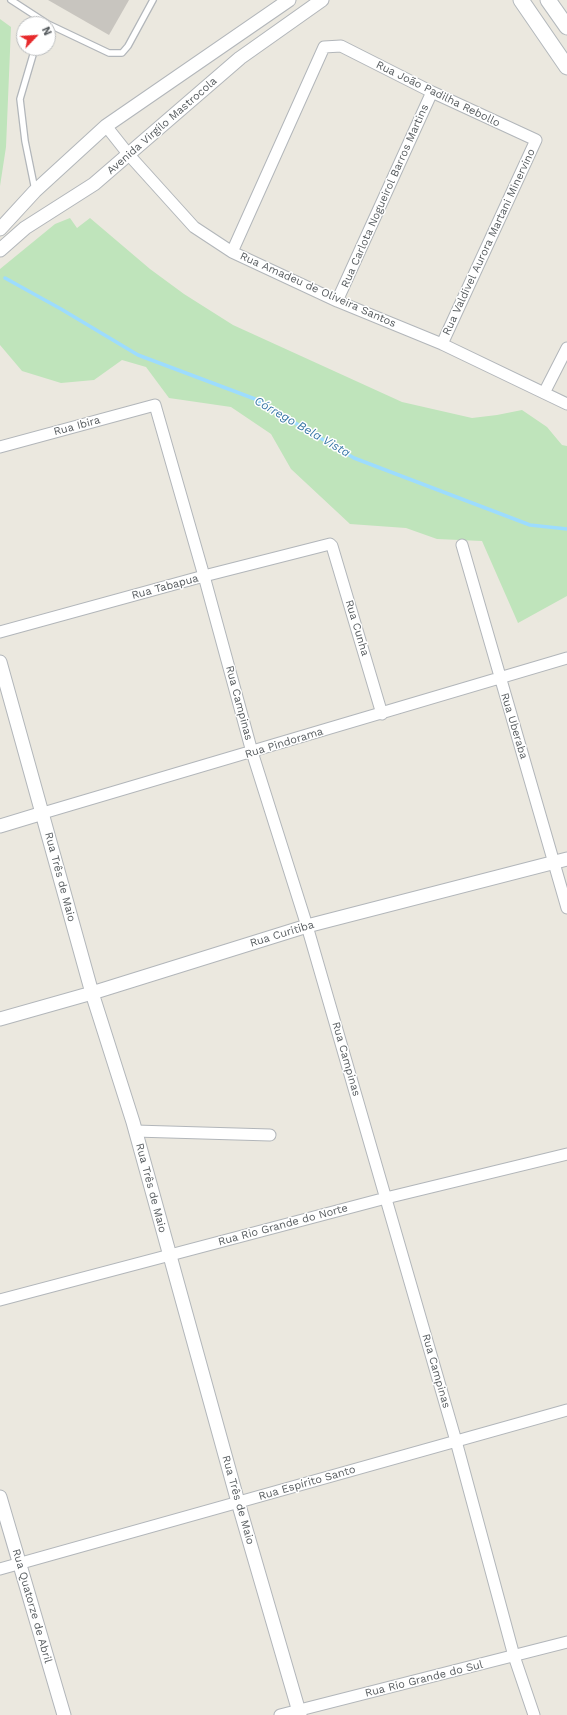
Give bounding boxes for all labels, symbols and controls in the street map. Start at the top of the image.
north arrow [16,16,56,56]
text: N [39,25,54,38]
street label: Rua João Padilha Rebollo [374,58,502,130]
street label: Avenida Virgílo Mastrocola [104,75,220,177]
street label: Rua Carlota Nogueirol Barros Martins [338,102,432,290]
street label: Rua Valdivel Aurora Martani Minervino [440,147,538,337]
street label: Rua Amadeu de Oliveira Santos [238,250,398,330]
water label: Córrego Bela Vista [252,394,352,460]
street label: Rua Ibira [52,413,102,439]
street label: Rua Tabapua [130,572,200,602]
street label: Rua Cunha [342,598,372,658]
street label: Rua Campinas [223,664,255,742]
street label: Rua Uberaba [498,691,530,761]
street label: Rua Pindorama [243,725,325,761]
street label: Rua Três de Maio [42,831,78,923]
street label: Rua Curitiba [248,918,316,950]
street label: Rua Campinas [329,1020,363,1098]
street label: Rua Três de Maio [133,1142,169,1234]
street label: Rua Rio Grande do Norte [217,1201,349,1249]
street label: Rua Campinas [419,1332,453,1410]
street label: Rua Três de Maio [219,1454,257,1546]
street label: Rua Espírito Santo [257,1463,357,1503]
street label: Rua Quatorze de Abril [9,1547,55,1665]
street label: Rua Rio Grande do Sul [364,1658,484,1700]

